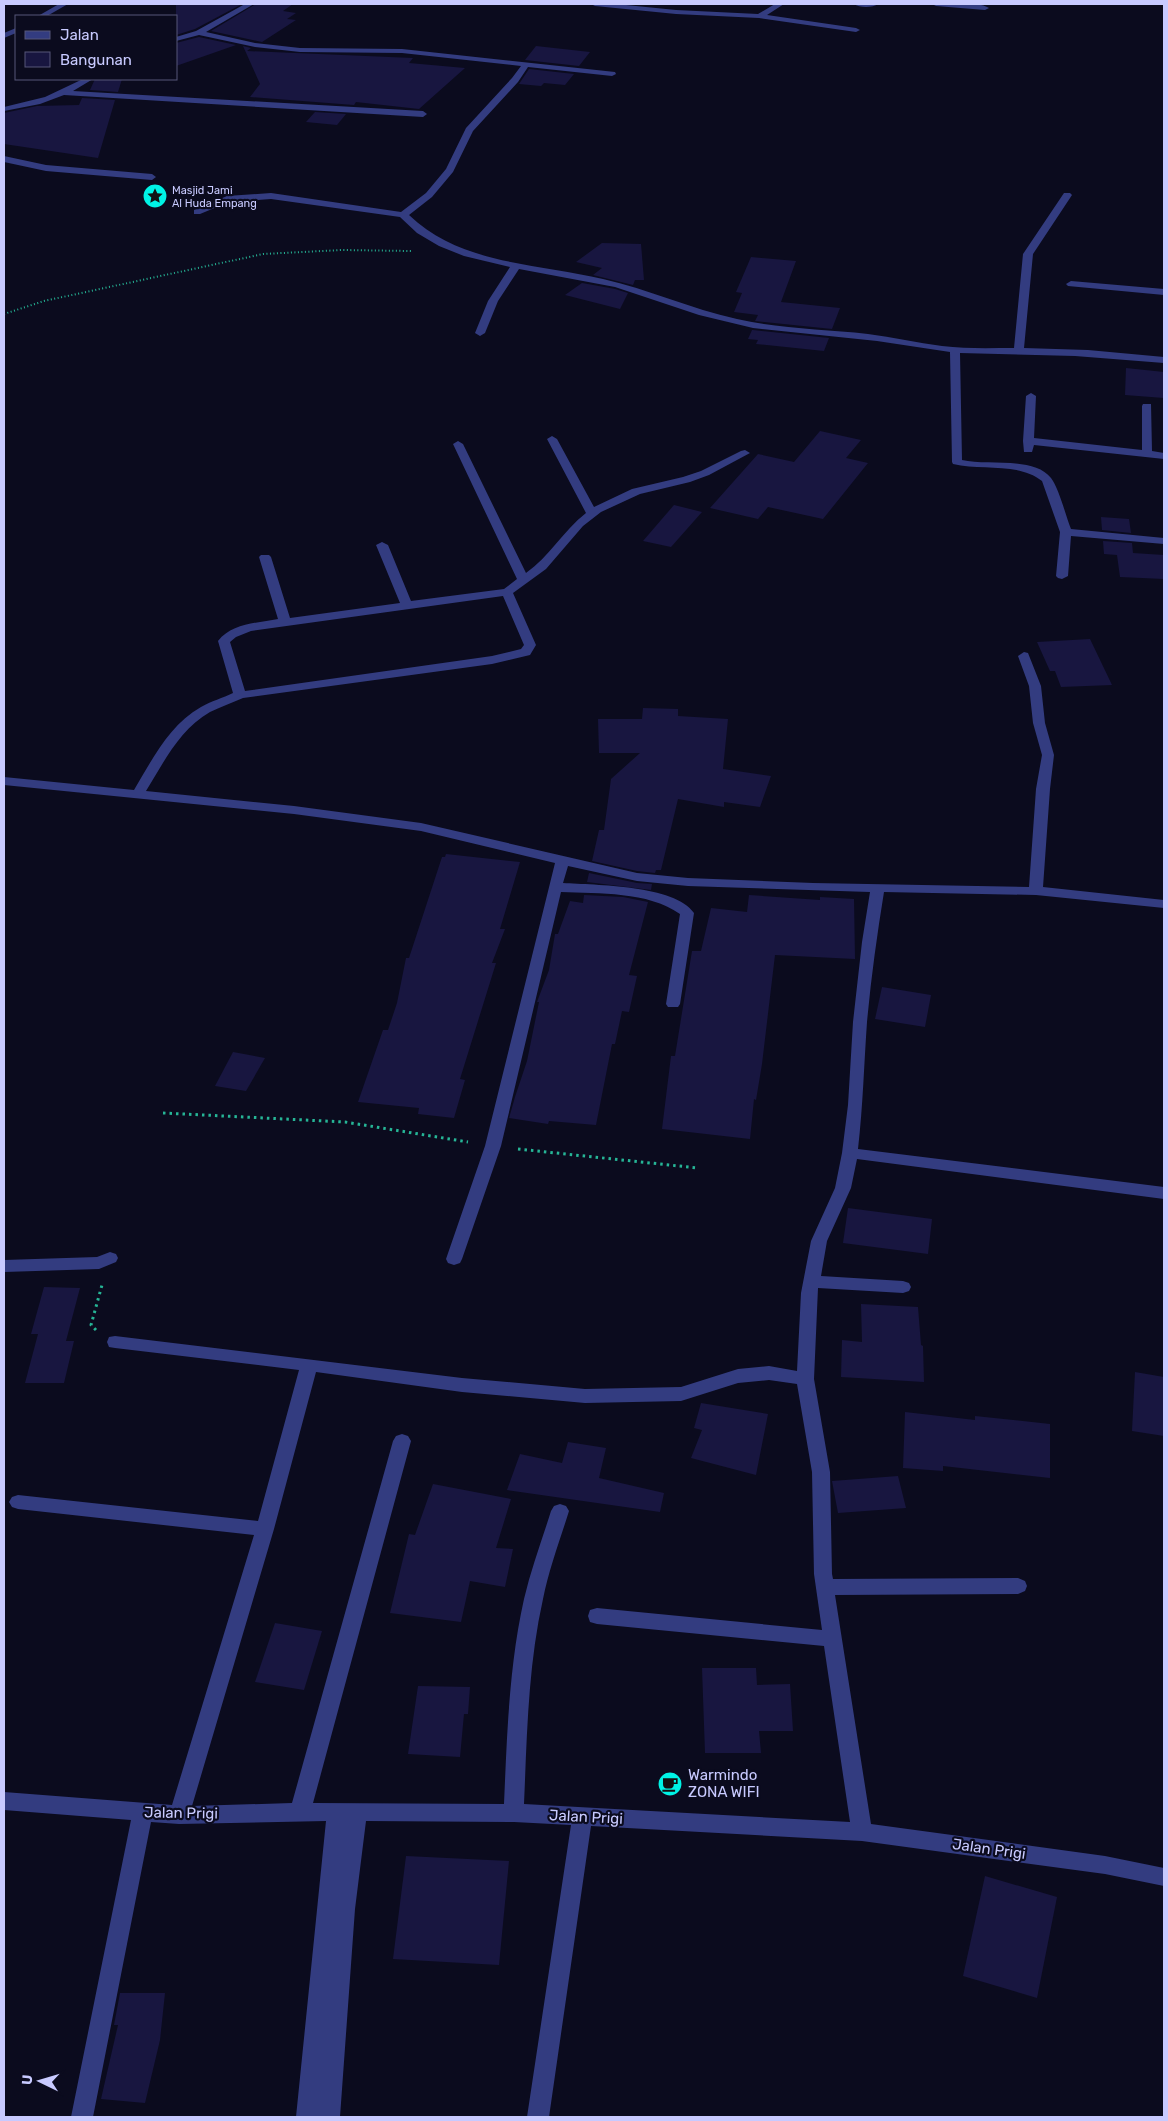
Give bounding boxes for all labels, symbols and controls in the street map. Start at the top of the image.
legend [15,15,178,80]
text: Jalan [60,26,99,44]
text: Bangunan [60,51,132,69]
place icon: Masjid Jami Al Huda Empang [142,183,168,209]
place label: Masjid Jami Al Huda Empang [172,184,257,210]
place label: Warmindo ZONA WIFI [688,1766,760,1801]
cafe icon: Warmindo ZONA WIFI [657,1771,683,1797]
street label: Jalan Prigi [144,1803,218,1823]
street label: Jalan Prigi [549,1806,623,1828]
street label: Jalan Prigi [951,1835,1027,1863]
north arrow [15,2056,65,2106]
text: U [19,2074,36,2086]

